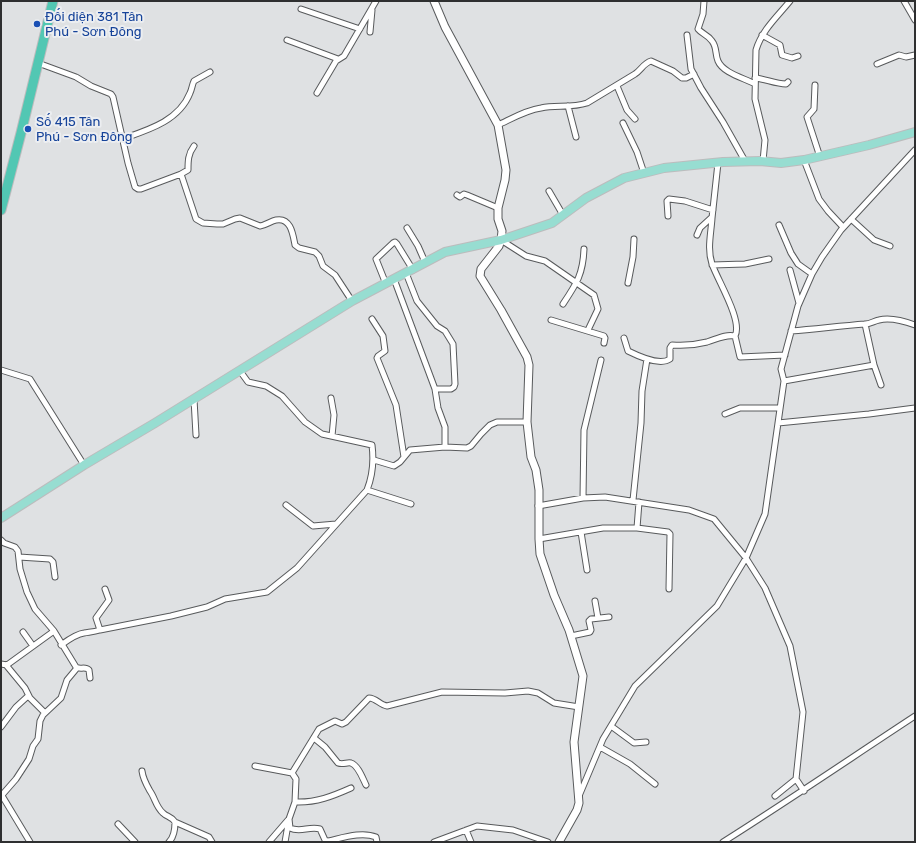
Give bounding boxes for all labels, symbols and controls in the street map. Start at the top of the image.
place label: Đối diện 381 Tân Phú - Sơn Đông [45,9,143,40]
marker: Đối diện 381 Tân Phú - Sơn Đông [32,19,42,29]
place label: Số 415 Tân Phú - Sơn Đông [36,114,133,145]
marker: Số 415 Tân Phú - Sơn Đông [23,124,33,134]

